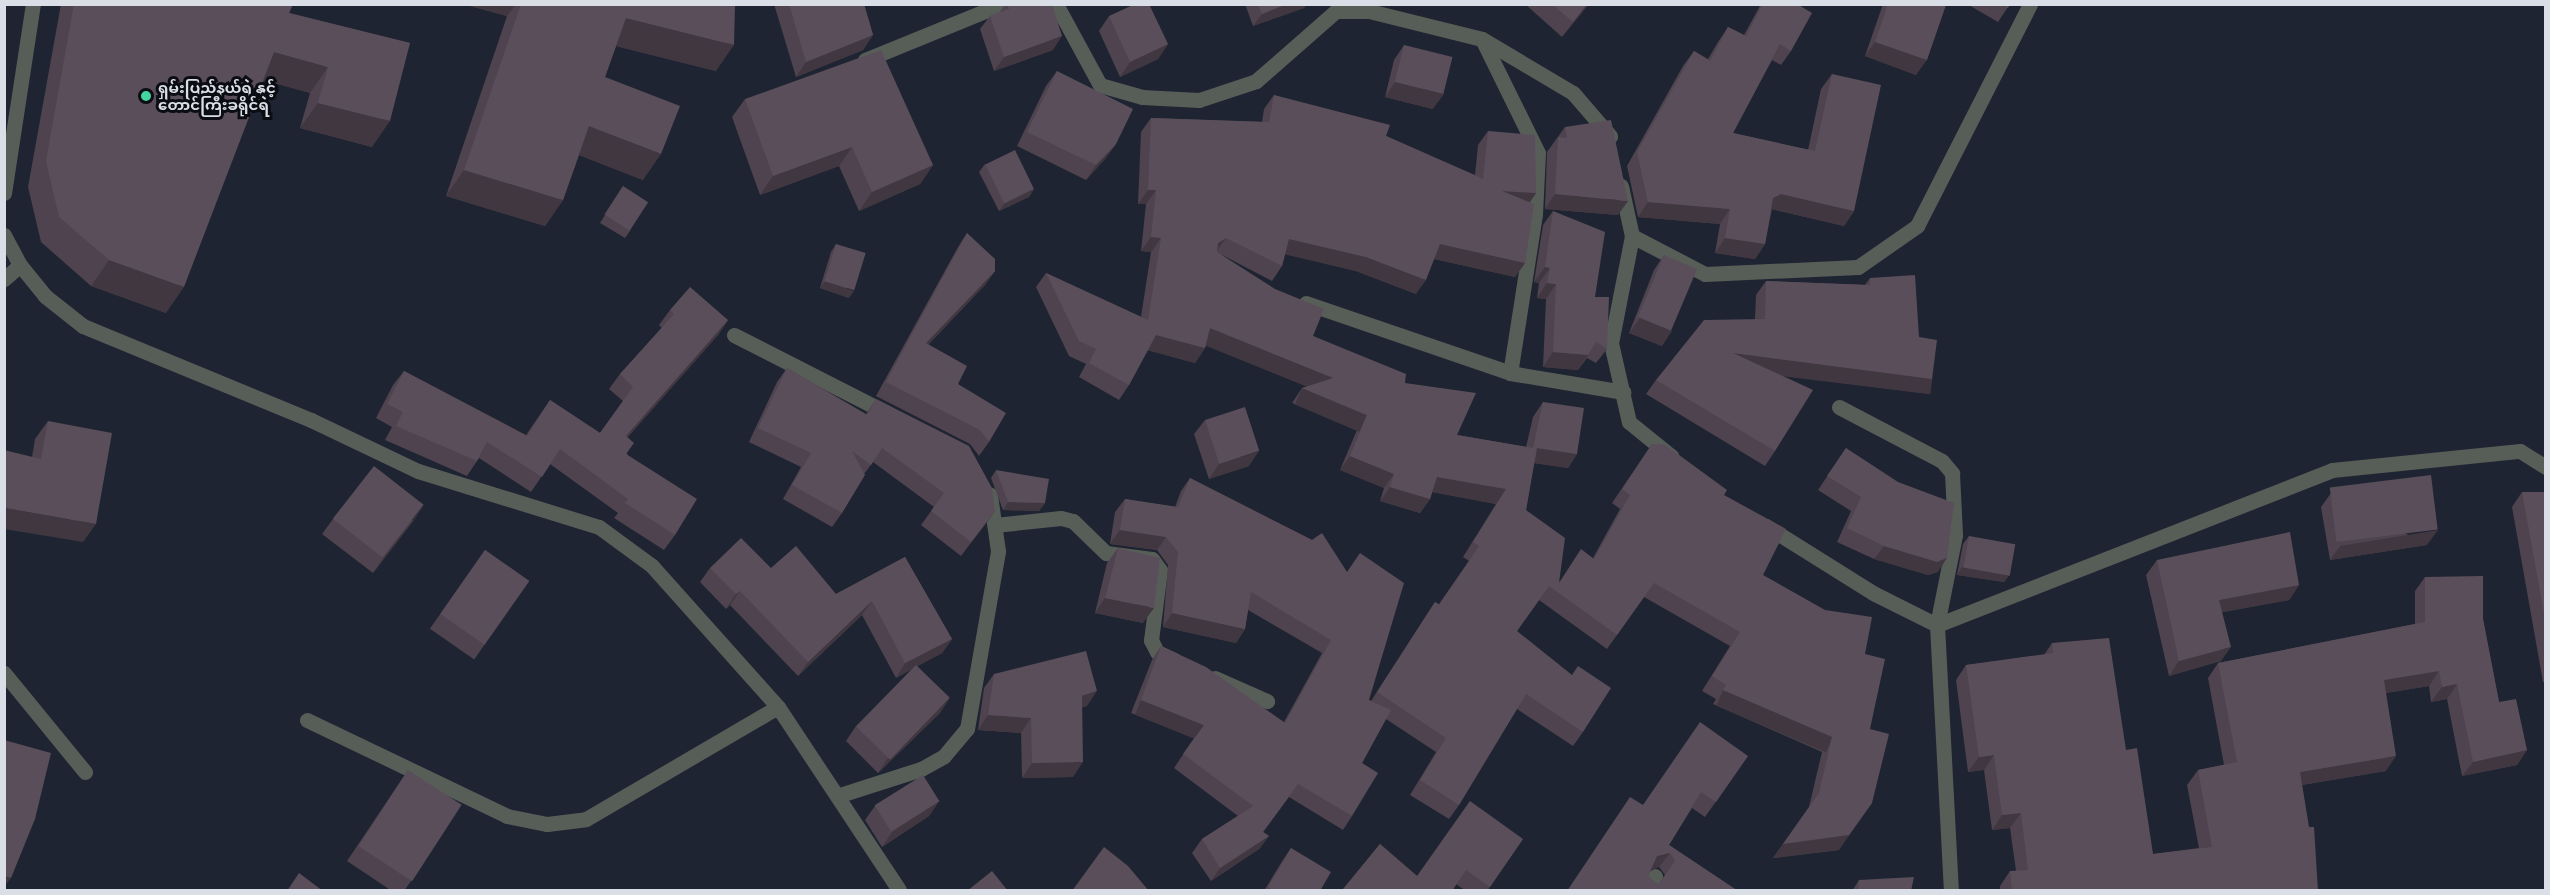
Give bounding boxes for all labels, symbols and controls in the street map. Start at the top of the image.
place label: ရှမ်းပြည်နယ်ရဲ နှင့် တောင်ကြီးခရိုင်ရဲ [158,78,276,113]
marker: ရှမ်းပြည်နယ်ရဲ နှင့် တောင်ကြီးခရိုင်ရဲ [139,89,153,103]

